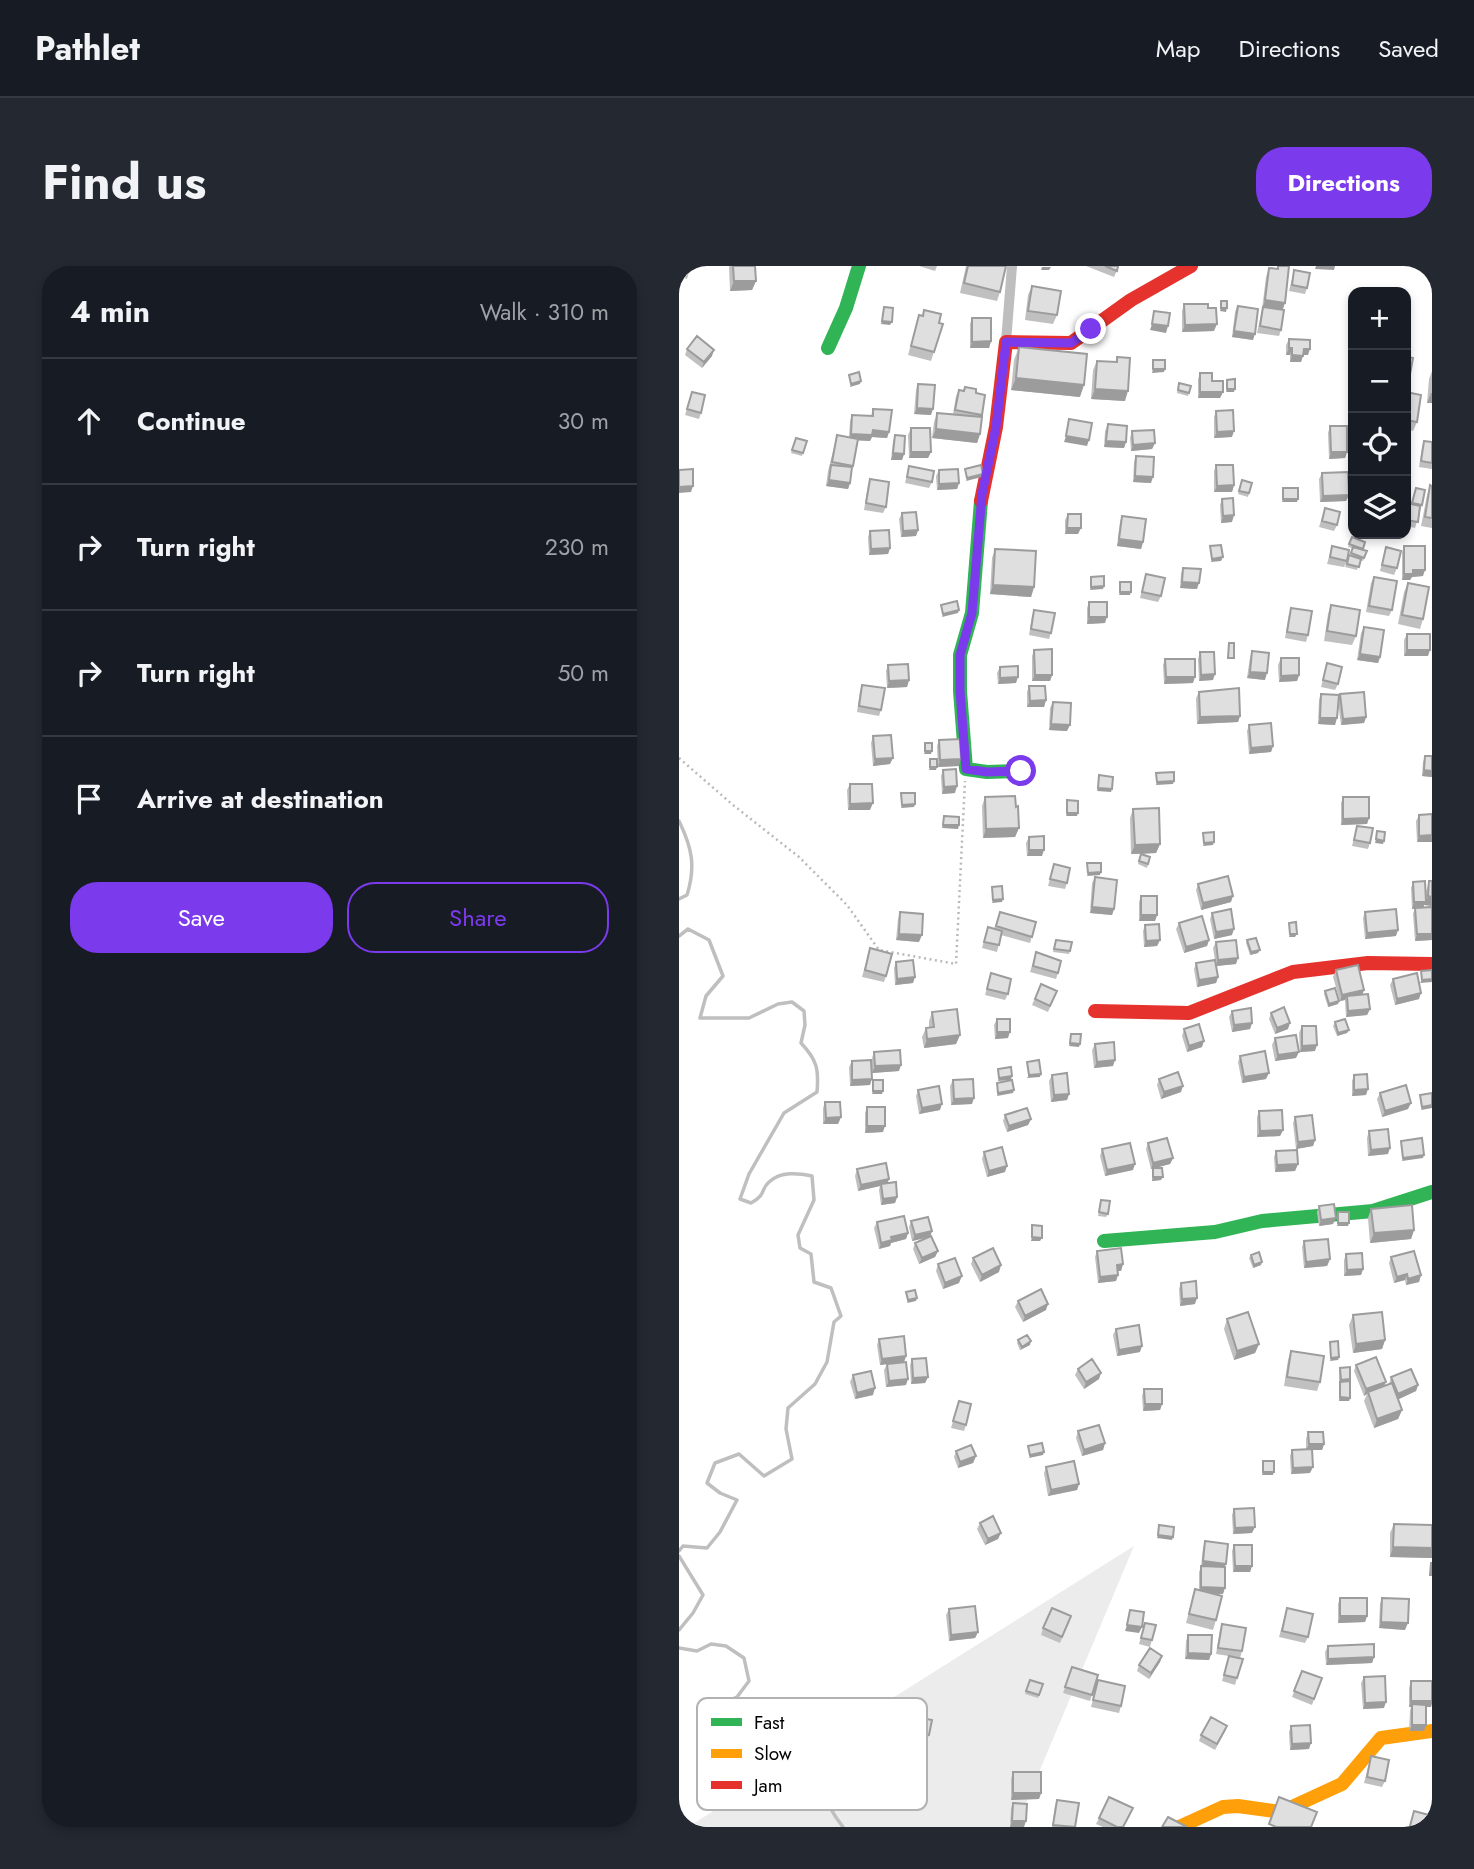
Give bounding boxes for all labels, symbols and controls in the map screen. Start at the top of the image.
text: Pathlet [35,25,140,72]
text: Map [1156,31,1201,66]
text: Directions [1239,31,1340,66]
text: Saved [1378,31,1439,66]
text: Find us [42,147,206,217]
button: Directions [1256,147,1432,218]
map controls [1348,287,1411,539]
button: + [1348,287,1411,350]
text: 4 min [70,290,150,333]
text: Walk · 310 m [480,295,609,329]
route end [1075,313,1106,344]
button: − [1348,350,1411,413]
icon: ahead [70,402,108,440]
text: Continue [137,402,246,440]
text: 30 m [558,404,609,438]
button: locate [1348,413,1411,476]
button: layers [1348,476,1411,539]
icon: right [70,528,108,566]
text: Turn right [137,528,255,566]
text: 230 m [545,530,609,564]
icon: right [70,654,108,692]
text: Turn right [137,654,255,692]
text: 50 m [557,656,609,690]
route start [1005,755,1036,786]
icon: arrive [70,780,108,818]
text: Arrive at destination [137,780,384,818]
button: Save [70,882,333,953]
button: Share [347,882,609,953]
legend [697,1698,927,1810]
text: Fast [754,1709,785,1736]
text: Slow [754,1740,792,1767]
text: Jam [751,1772,783,1799]

